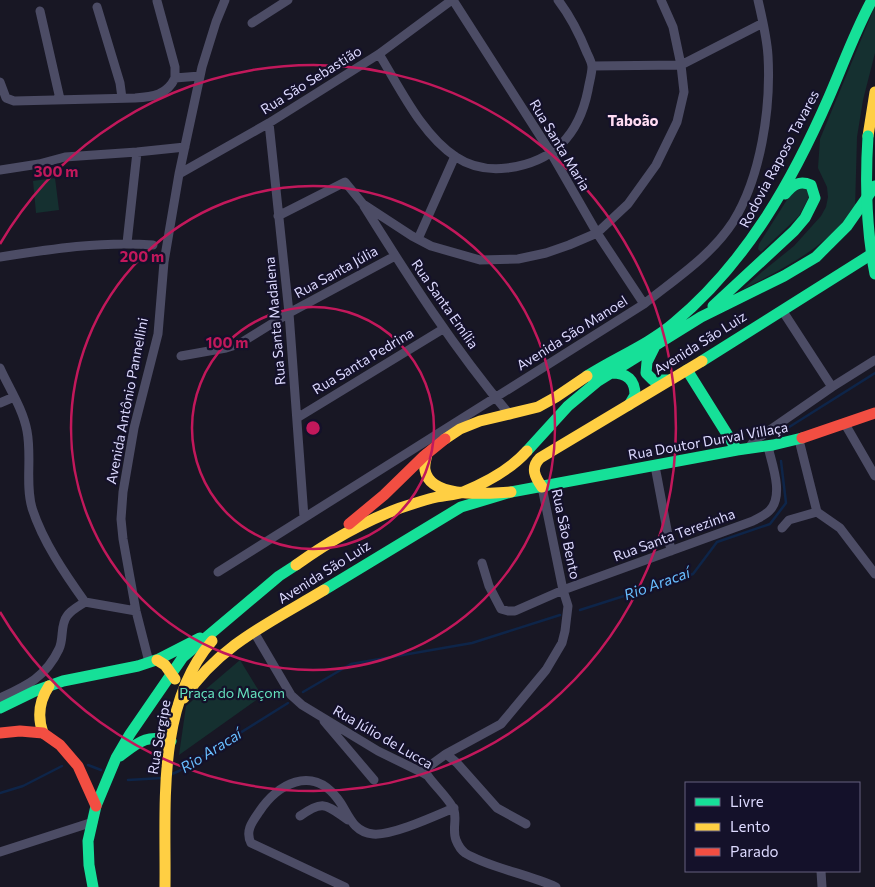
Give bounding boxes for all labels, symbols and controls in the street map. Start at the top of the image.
street label: Rua São Sebastião [257,42,364,118]
street label: Rodovia Raposo Tavares [735,87,822,230]
street label: Rua Santa Maria [526,96,594,193]
district label: Taboão [607,111,659,129]
text: 300 m [34,162,78,180]
street label: Rua Santa Júlia [291,242,380,301]
text: 200 m [120,247,164,265]
street label: Rua Santa Madalena [260,256,289,386]
street label: Rua Santa Emília [408,256,483,352]
street label: Avenida São Manoel [513,292,630,374]
street label: Avenida São Luiz [650,307,749,378]
street label: Avenida Antônio Pannellini [102,316,151,486]
street label: Rua Santa Pedrina [309,324,416,397]
text: 100 m [206,333,248,351]
street label: Rua Doutor Durval Villaça [627,418,789,463]
centre of rings [304,419,322,437]
street label: Rua São Bento [549,487,584,581]
street label: Rua Santa Terezinha [611,505,737,564]
street label: Avenida São Luiz [274,536,373,607]
water label: Rio Aracaí [621,562,694,603]
park label: Praça do Maçom [179,684,285,701]
street label: Rua Sergipe [144,698,173,775]
street label: Rua Júlio de Lucca [330,701,436,772]
water label: Rio Aracaí [176,723,246,776]
legend [685,782,860,872]
text: Livre [730,792,764,810]
text: Lento [730,817,770,835]
text: Parado [730,842,779,860]

